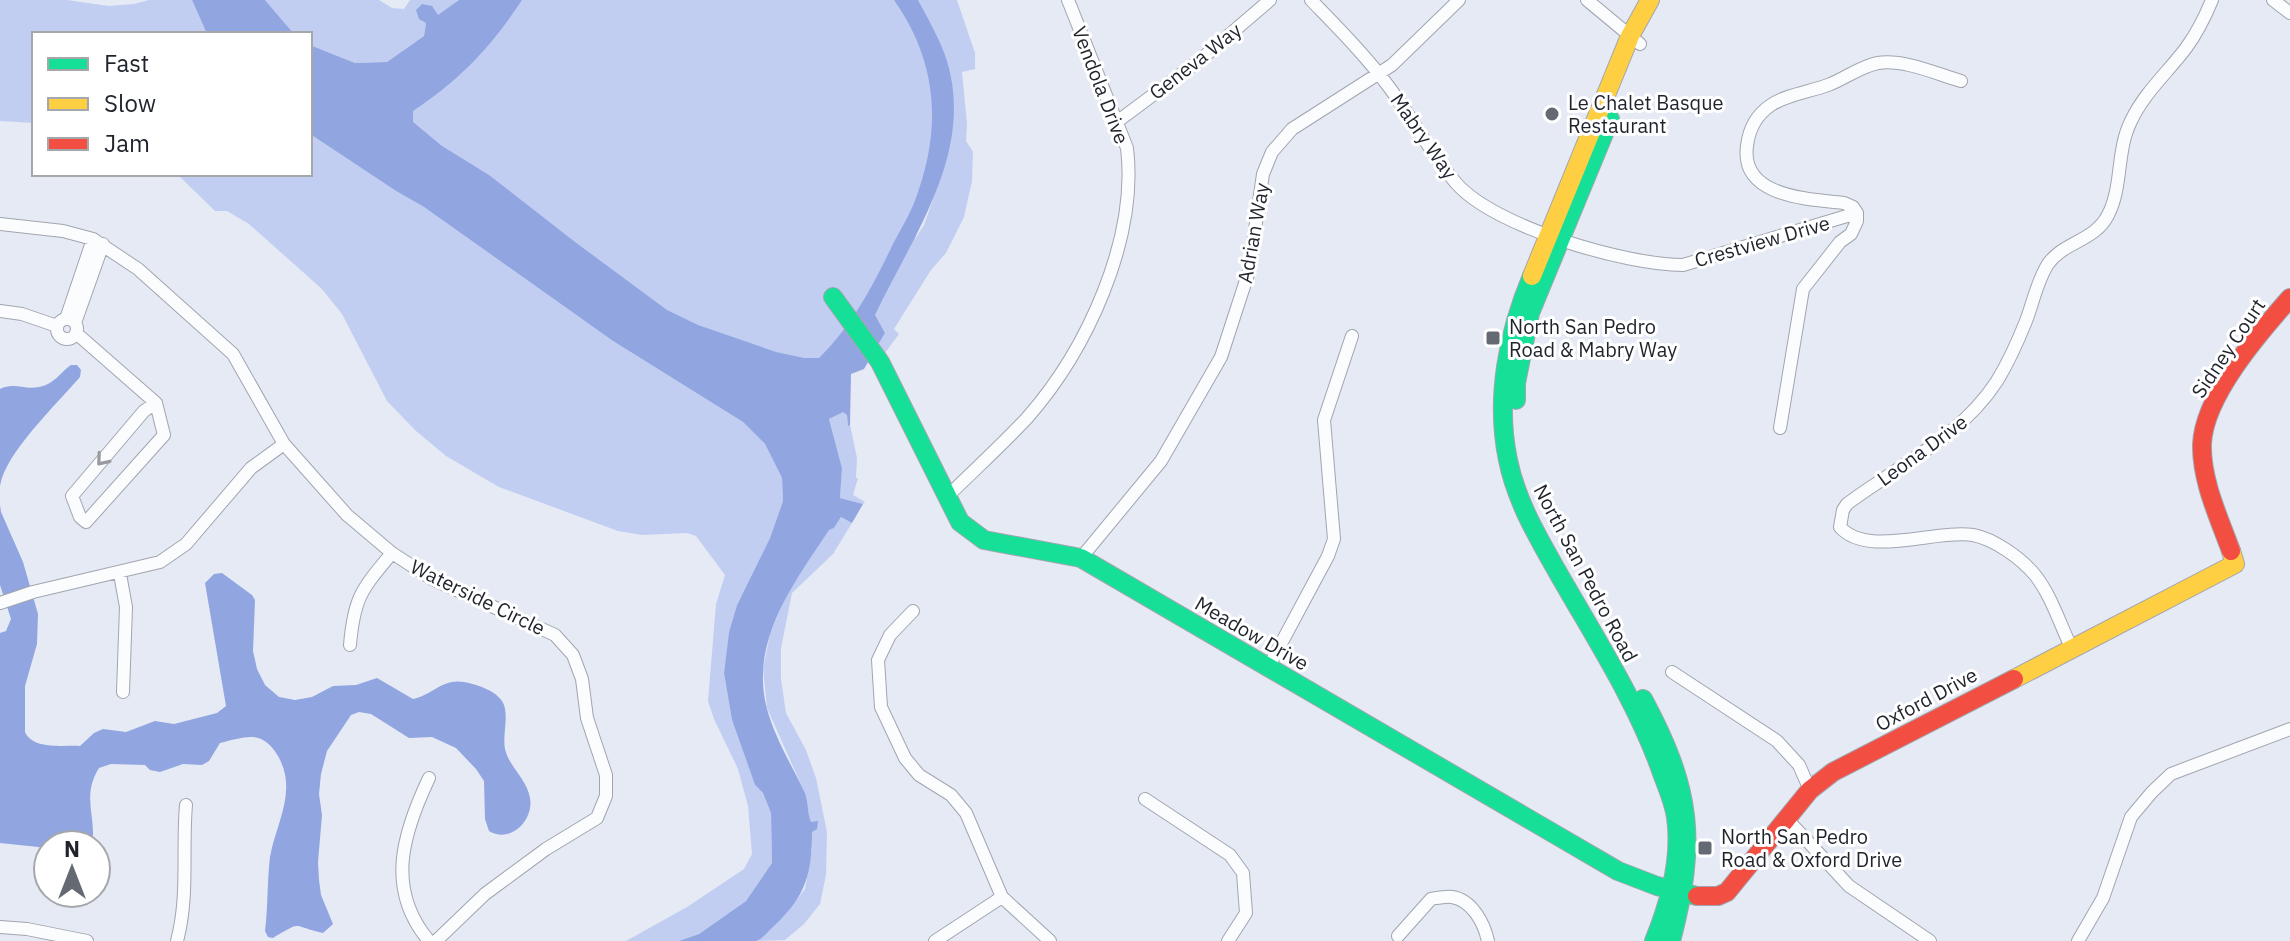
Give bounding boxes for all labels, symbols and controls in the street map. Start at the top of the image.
street label: Geneva Way [1143,16,1247,106]
street label: Vendola Drive [1066,22,1136,148]
legend [32,32,312,176]
text: Fast [104,47,149,79]
text: Slow [104,87,156,119]
street label: Mabry Way [1385,88,1463,184]
place label: Le Chalet Basque Restaurant [1568,89,1724,139]
marker: Le Chalet Basque Restaurant [1543,105,1561,123]
text: Jam [104,127,150,159]
street label: Adrian Way [1231,181,1275,285]
street label: Crestview Drive [1691,209,1833,273]
street label: Sidney Court [2185,293,2271,403]
place label: North San Pedro Road & Mabry Way [1509,313,1677,363]
marker: North San Pedro Road & Mabry Way [1484,329,1502,347]
street label: Leona Drive [1872,408,1972,492]
one-way arrow [98,450,112,465]
street label: North San Pedro Road [1528,479,1644,667]
street label: Waterside Circle [406,553,550,641]
street label: Meadow Drive [1190,590,1314,676]
street label: Oxford Drive [1870,661,1982,737]
place label: North San Pedro Road & Oxford Drive [1721,823,1902,873]
north arrow [32,829,112,909]
text: N [64,834,80,863]
marker: North San Pedro Road & Oxford Drive [1696,839,1714,857]

